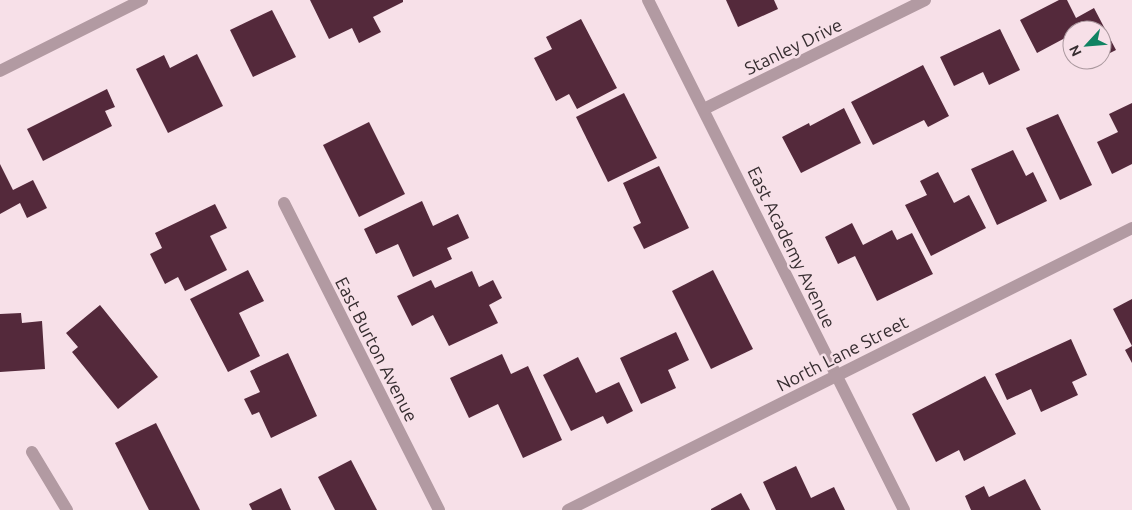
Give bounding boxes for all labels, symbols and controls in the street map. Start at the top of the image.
street label: Stanley Drive [741,14,845,78]
north arrow [1062,20,1112,70]
text: N [1066,42,1085,59]
street label: East Academy Avenue [744,163,840,331]
street label: East Burton Avenue [332,273,422,425]
street label: North Lane Street [773,311,911,395]

